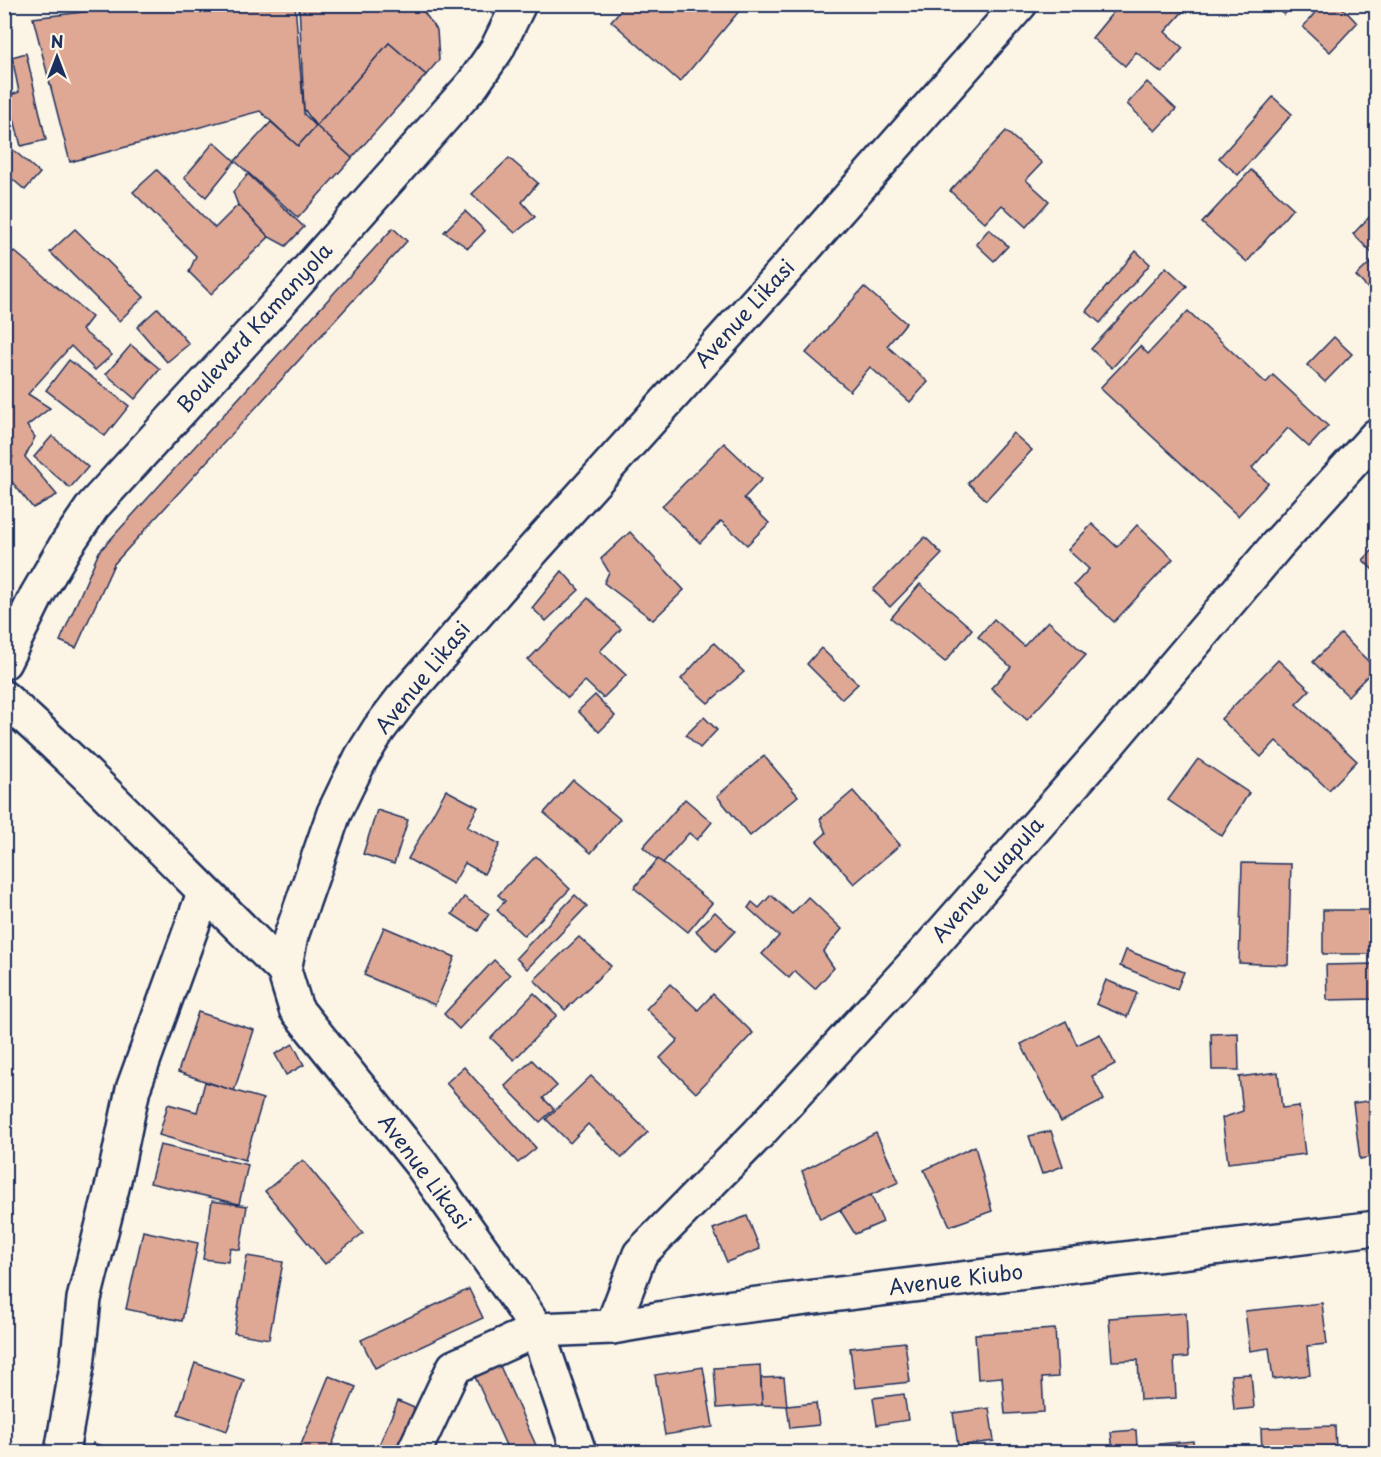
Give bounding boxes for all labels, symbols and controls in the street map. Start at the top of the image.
north arrow [27,27,87,87]
text: N [51,29,63,53]
street label: Boulevard Kamanyola [168,234,339,419]
street label: Avenue Likasi [686,251,801,374]
street label: Avenue Likasi [366,614,477,740]
street label: Avenue Luapula [923,809,1050,949]
street label: Avenue Likasi [372,1107,480,1235]
street label: Avenue Kiubo [887,1254,1025,1302]

